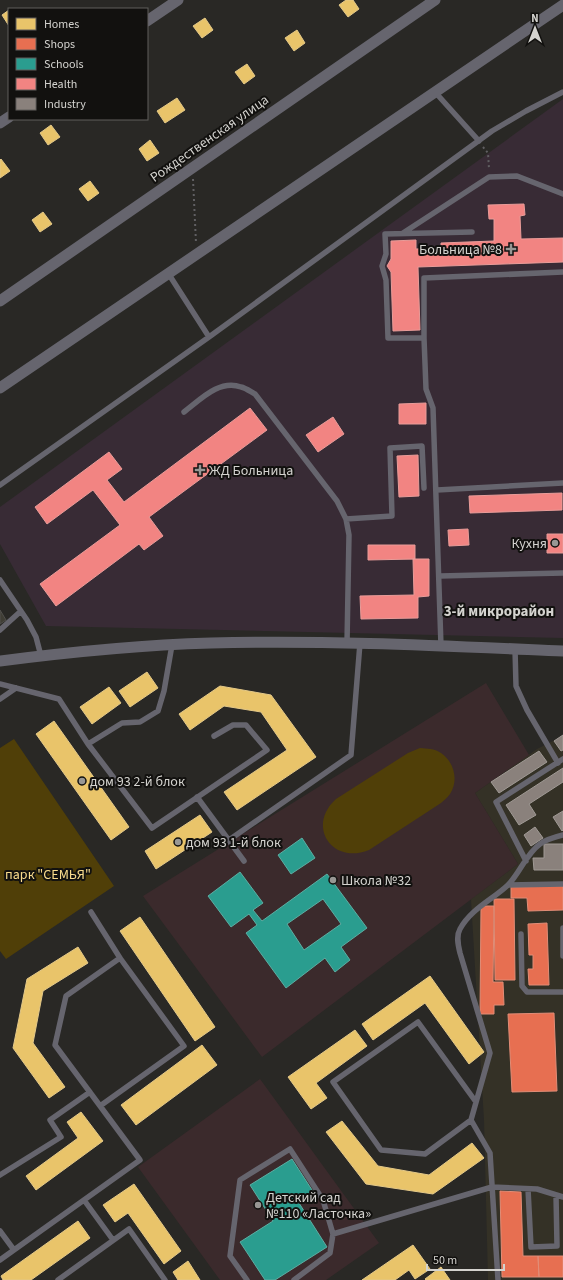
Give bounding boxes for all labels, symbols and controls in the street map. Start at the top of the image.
legend [8,8,148,120]
north arrow [515,8,555,48]
text: N [531,11,539,26]
text: Homes [44,16,79,33]
text: Shops [44,36,75,53]
text: Schools [44,56,84,73]
text: Health [44,76,77,93]
street label: Рождественская улица [146,90,273,187]
text: Industry [44,96,86,113]
place label: Больница №8 [419,240,502,260]
marker: Больница №8 [505,243,517,255]
place label: ЖД Больница [209,461,293,481]
marker: ЖД Больница [194,464,206,476]
place label: Кухня [511,534,547,554]
marker: Кухня [550,538,560,548]
district label: 3-й микрорайон [444,601,554,622]
place label: дом 93 2-й блок [90,772,185,792]
marker: дом 93 2-й блок [77,776,87,786]
place label: дом 93 1-й блок [186,833,281,853]
marker: дом 93 1-й блок [173,837,183,847]
park label: парк "СЕМЬЯ" [5,865,91,885]
place label: Школа №32 [341,871,411,891]
marker: Школа №32 [328,875,338,885]
place label: Детский сад №110 «Ласточка» [266,1188,371,1224]
marker: Детский сад №110 «Ласточка» [253,1200,263,1210]
scale bar [427,1246,504,1272]
text: 50 m [433,1252,457,1269]

